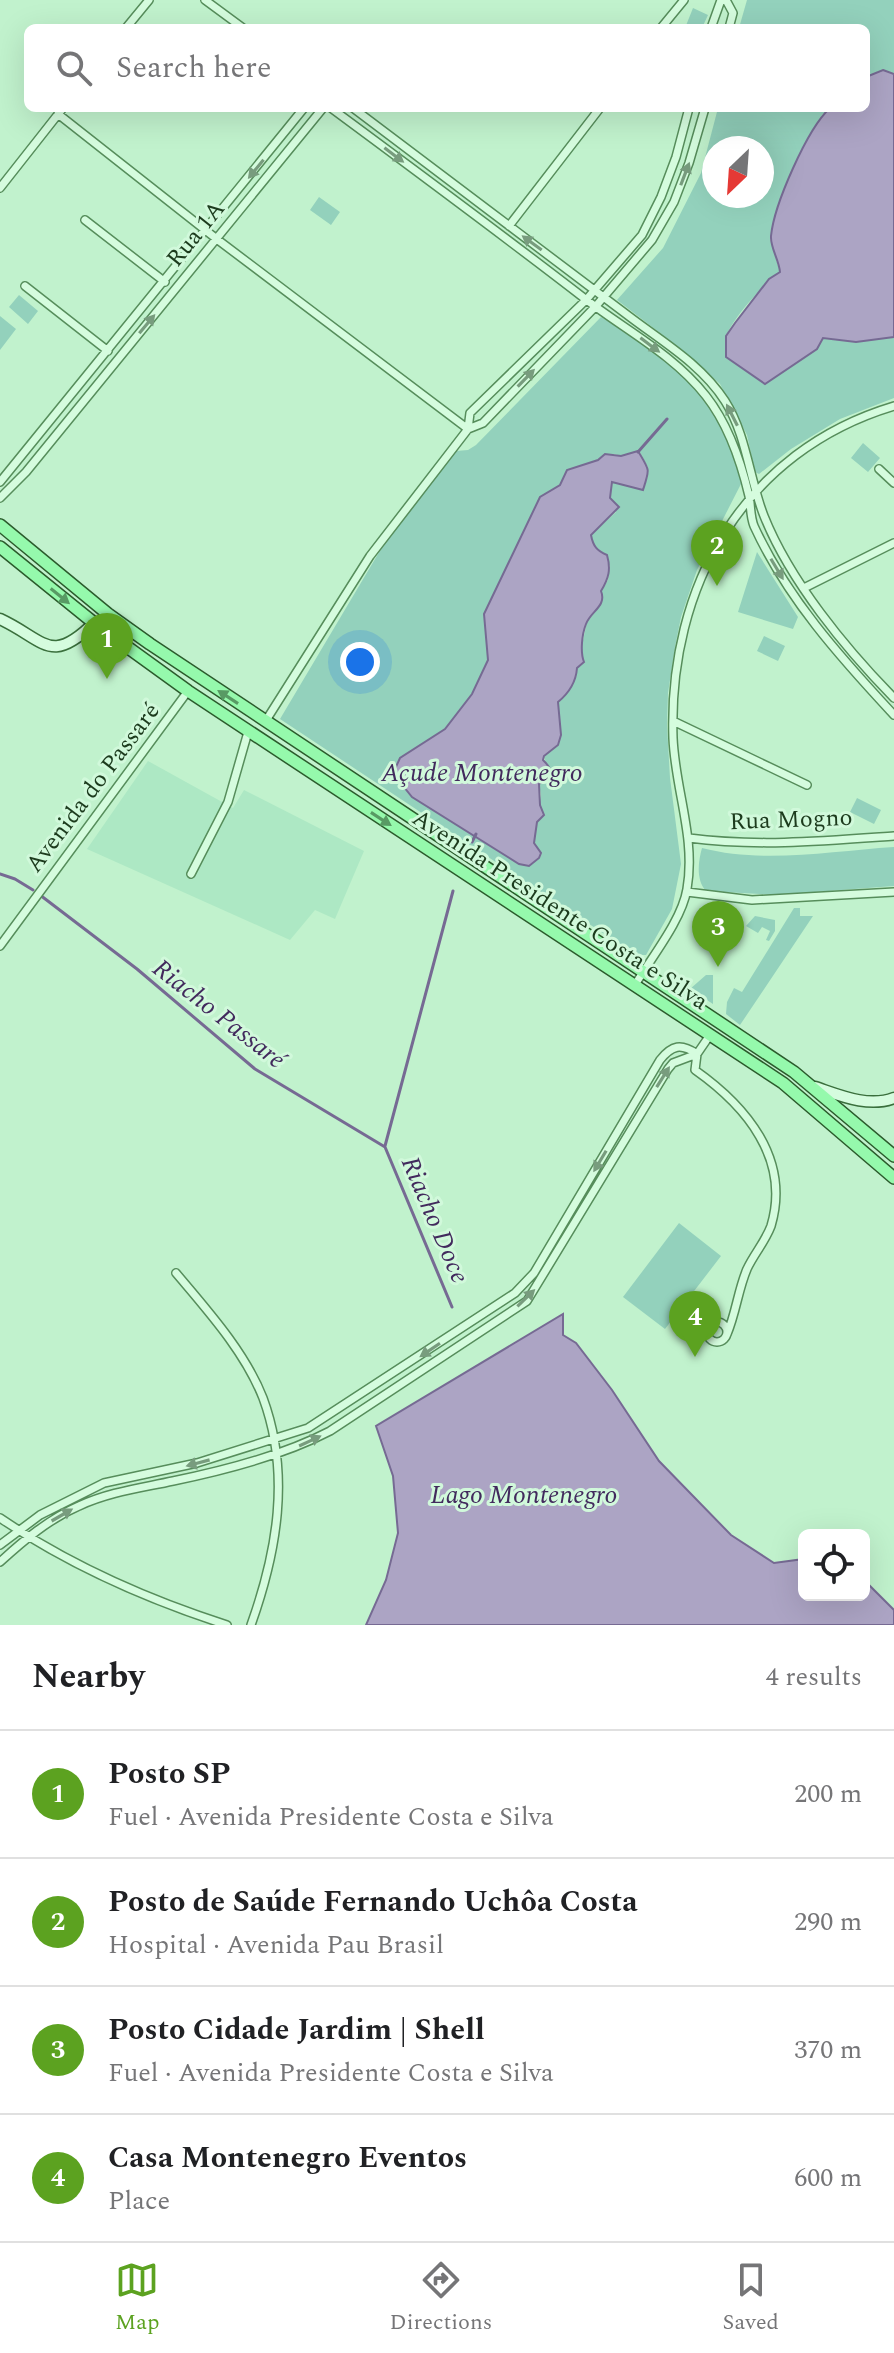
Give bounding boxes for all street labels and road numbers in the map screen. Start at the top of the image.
street label: Rua 1A [158,193,234,275]
street label: Avenida do Passaré [17,695,169,881]
street label: Avenida Presidente Costa e Silva [405,800,715,1020]
street label: Rua Mogno [729,800,853,840]

